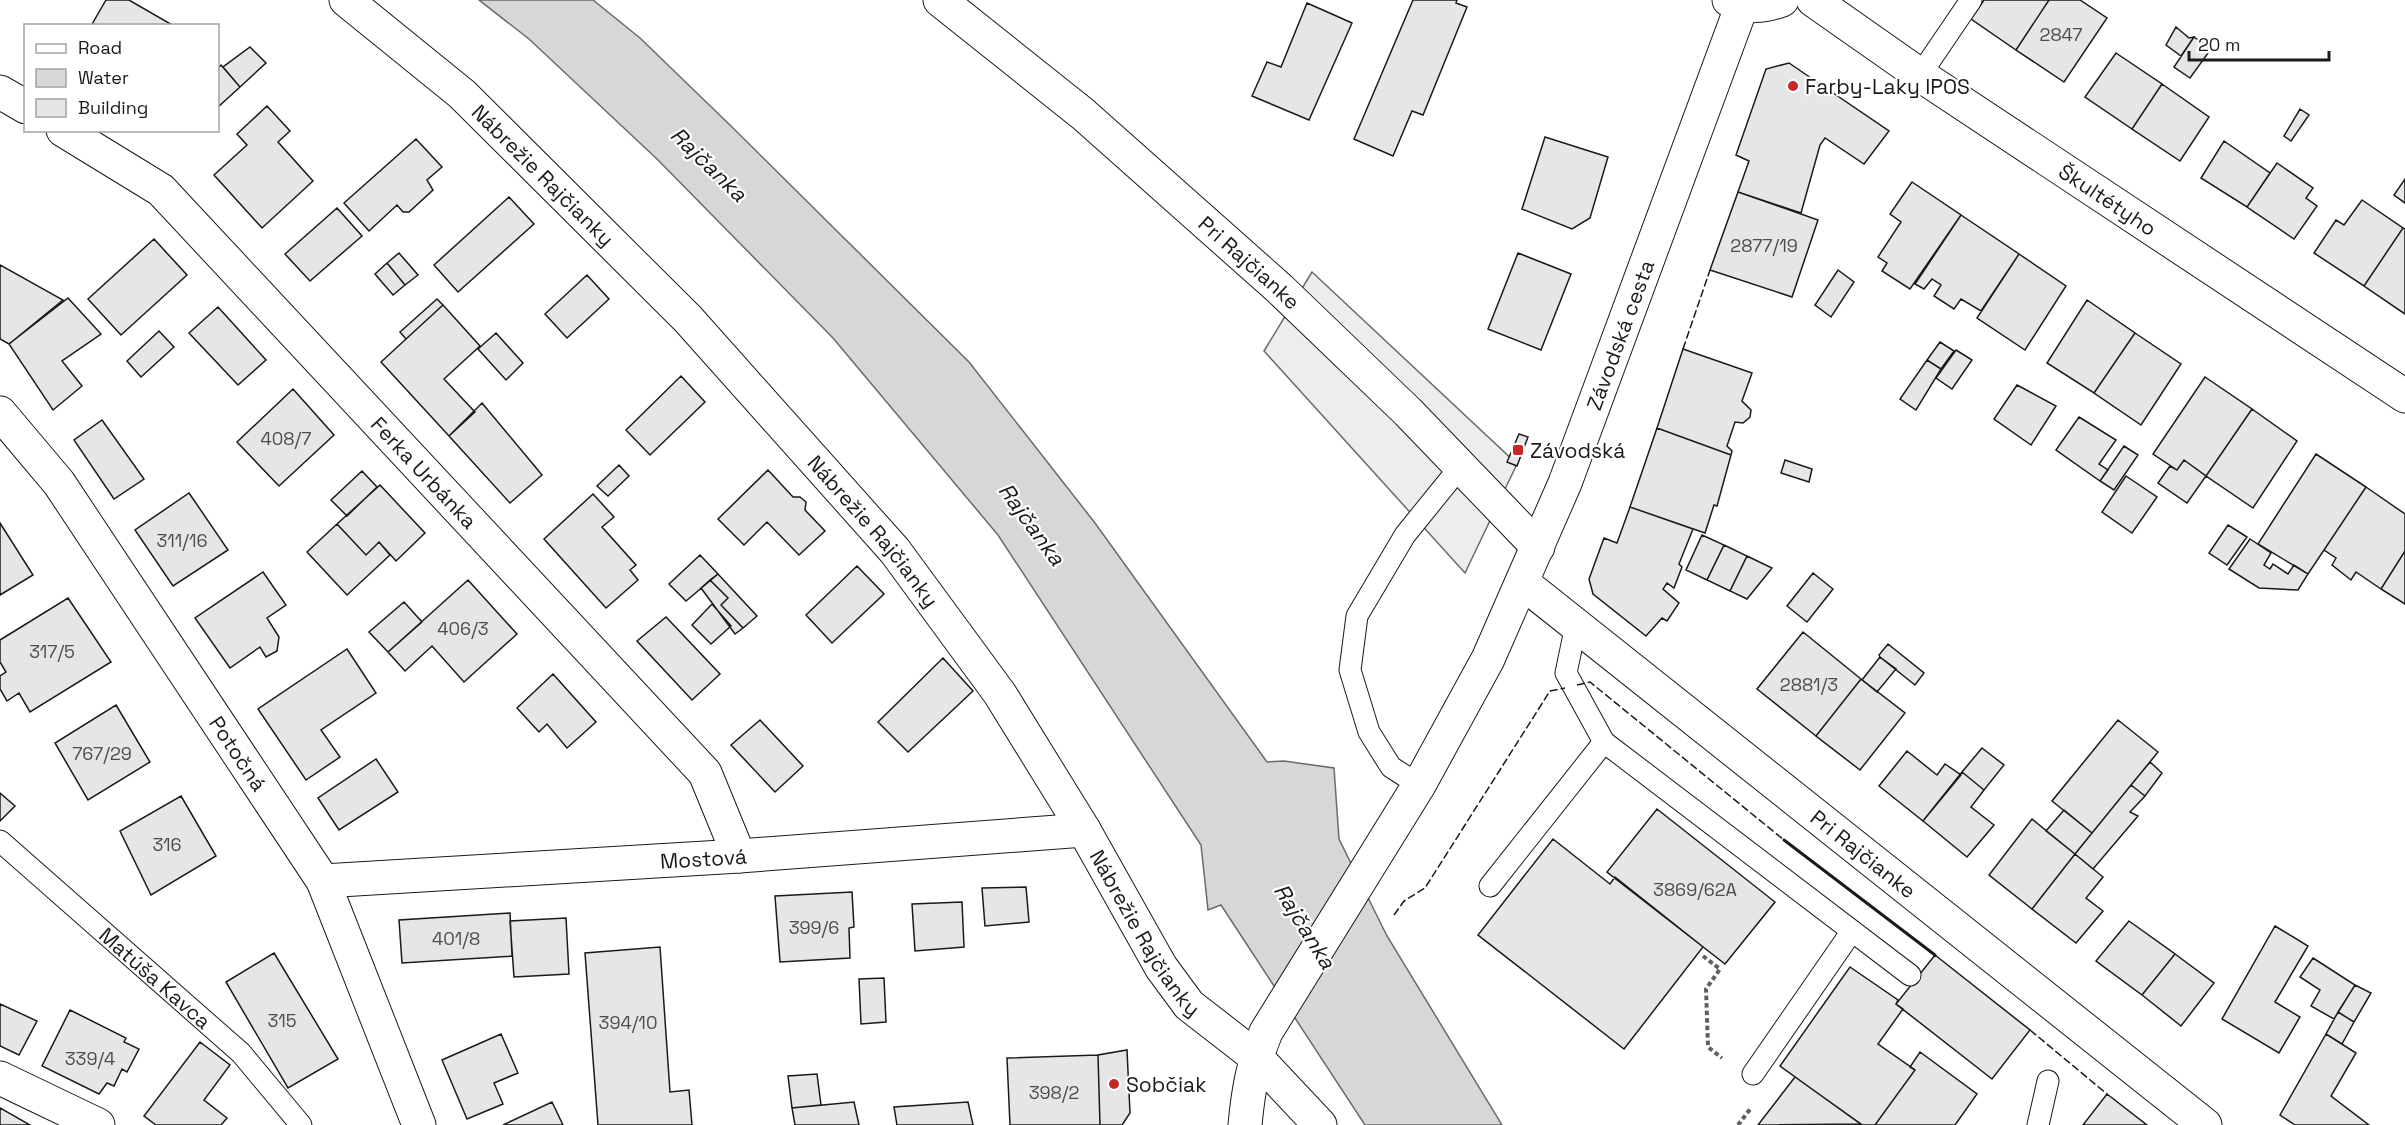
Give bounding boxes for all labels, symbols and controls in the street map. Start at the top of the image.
house number: 2847 [2040,23,2082,46]
legend [24,24,219,132]
scale bar [2189,24,2328,62]
text: 20 m [2198,33,2241,56]
text: Road [78,36,122,59]
text: Water [78,66,129,89]
place label: Farby-Laky IPOS [1805,73,1970,100]
marker: Farby-Laky IPOS [1786,79,1800,93]
text: Building [78,96,148,119]
street label: Nábrežie Rajčianky [466,98,620,252]
water label: Rajčanka [665,121,753,207]
street label: Škultétyho [2054,157,2162,242]
street label: Pri Rajčianke [1193,210,1306,315]
house number: 2877/19 [1730,234,1798,257]
street label: Závodská cesta [1580,256,1660,414]
street label: Ferka Urbánka [366,411,483,534]
house number: 408/7 [261,427,311,450]
place label: Závodská [1530,437,1625,464]
marker: Závodská [1511,443,1525,457]
street label: Nábrežie Rajčianky [802,449,945,612]
water label: Rajčanka [993,477,1072,571]
house number: 311/16 [157,529,207,552]
house number: 406/3 [437,617,489,640]
house number: 317/5 [29,640,75,663]
house number: 2881/3 [1780,673,1838,696]
street label: Potočná [204,711,273,796]
house number: 767/29 [72,742,132,765]
street label: Pri Rajčianke [1805,803,1922,904]
house number: 316 [152,833,182,856]
street label: Mostová [659,842,748,874]
street label: Nábrežie Rajčianky [1084,845,1206,1022]
water label: Rajčanka [1268,878,1342,974]
house number: 3869/62A [1653,878,1737,901]
house number: 399/6 [789,916,839,939]
street label: Matúša Kavca [94,921,217,1034]
house number: 401/8 [432,927,480,950]
house number: 315 [268,1009,296,1032]
house number: 394/10 [599,1011,657,1034]
house number: 339/4 [65,1047,115,1070]
place label: Sobčiak [1126,1071,1206,1098]
marker: Sobčiak [1107,1077,1121,1091]
house number: 398/2 [1029,1081,1079,1104]

